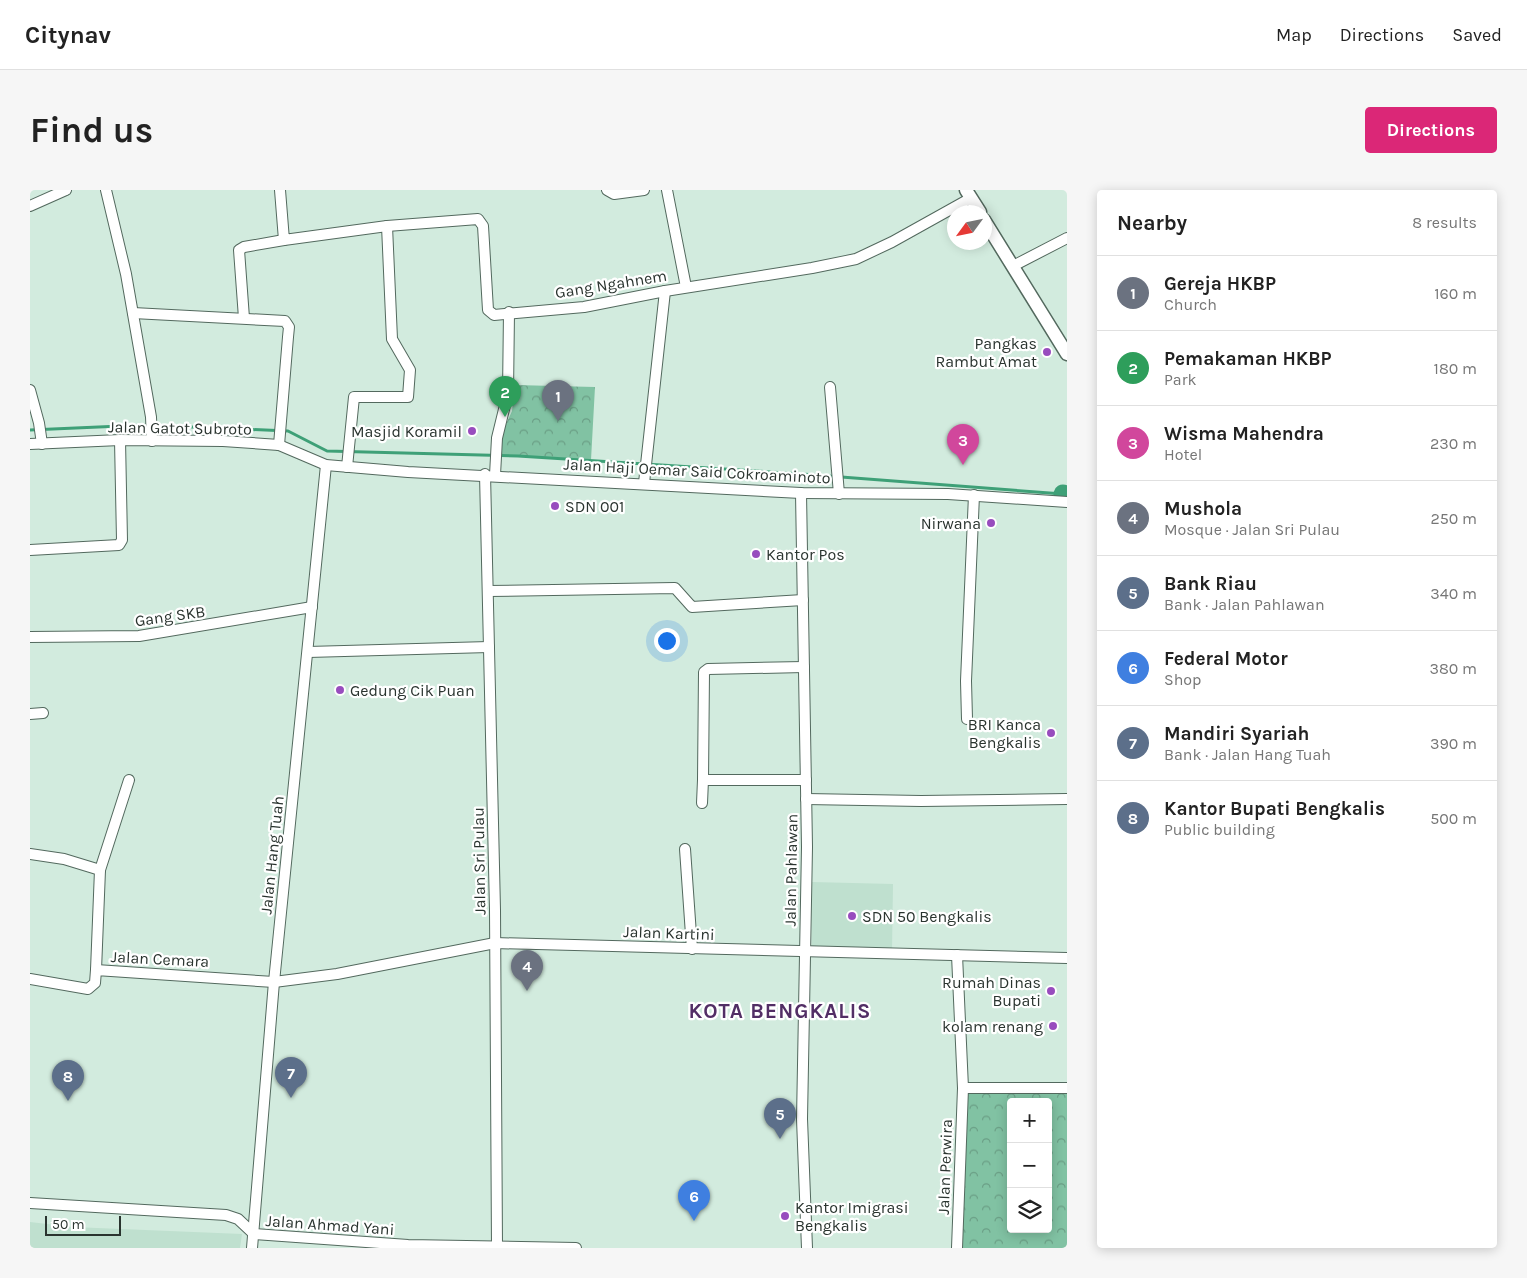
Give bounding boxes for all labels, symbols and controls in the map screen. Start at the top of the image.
text: Citynav [25,21,111,49]
text: Map [1276,24,1312,46]
text: Directions [1340,24,1424,46]
text: Saved [1452,24,1502,46]
button: Directions [1365,107,1497,153]
text: Find us [30,110,153,151]
north arrow [947,205,992,250]
text: Nearby [1117,211,1187,235]
text: 8 results [1412,213,1477,232]
street label: Gang Ngahnem [554,266,668,302]
text: Gereja HKBP [1164,273,1276,295]
text: 1 [1130,284,1136,303]
text: 160 m [1434,284,1477,303]
text: Church [1164,295,1217,314]
place label: Pangkas Rambut Amat [935,334,1037,371]
marker: Pangkas Rambut Amat [1041,346,1053,358]
text: Pemakaman HKBP [1164,348,1332,370]
text: 2 [1128,359,1138,378]
text: 180 m [1434,359,1477,378]
text: Park [1164,370,1196,389]
pin: 2 [489,376,521,417]
pin: 1 [542,380,574,421]
street label: Jalan Gatot Subroto [108,417,252,439]
place label: Masjid Koramil [351,422,462,441]
text: Wisma Mahendra [1164,423,1324,445]
pin: 3 [947,424,979,465]
marker: Masjid Koramil [466,425,478,437]
text: 3 [1128,434,1138,453]
text: 230 m [1430,434,1477,453]
text: Hotel [1164,445,1202,464]
street label: Jalan Haji Oemar Said Cokroaminoto [563,455,831,487]
place label: SDN 001 [565,497,624,516]
text: Mushola [1164,498,1242,520]
marker: SDN 001 [549,500,561,512]
text: 4 [1128,509,1138,528]
text: 250 m [1430,509,1477,528]
place label: Nirwana [921,514,981,533]
marker: Nirwana [985,517,997,529]
text: Mosque · Jalan Sri Pulau [1164,520,1340,539]
place label: Kantor Pos [766,545,845,564]
marker: Kantor Pos [750,548,762,560]
text: Bank Riau [1164,573,1257,595]
text: 5 [1128,584,1138,603]
text: 340 m [1430,584,1477,603]
text: Bank · Jalan Pahlawan [1164,595,1325,614]
street label: Gang SKB [134,602,206,630]
your location [654,628,680,654]
text: Federal Motor [1164,648,1288,670]
text: 6 [1128,659,1138,678]
text: 380 m [1429,659,1477,678]
text: Shop [1164,670,1201,689]
place label: Gedung Cik Puan [350,681,475,700]
marker: Gedung Cik Puan [334,684,346,696]
place label: BRI Kanca Bengkalis [968,715,1041,752]
text: Mandiri Syariah [1164,723,1309,745]
marker: BRI Kanca Bengkalis [1045,727,1057,739]
text: 7 [1129,734,1137,753]
text: 390 m [1430,734,1477,753]
text: Bank · Jalan Hang Tuah [1164,745,1331,764]
street label: Jalan Hang Tuah [256,795,288,915]
text: Kantor Bupati Bengkalis [1164,798,1385,820]
street label: Jalan Sri Pulau [469,807,489,915]
text: 8 [1128,809,1138,828]
text: 500 m [1430,809,1477,828]
street label: Jalan Pahlawan [781,814,801,926]
text: Public building [1164,820,1275,839]
place label: SDN 50 Bengkalis [862,907,992,926]
marker: SDN 50 Bengkalis [846,910,858,922]
street label: Jalan Kartini [623,922,715,944]
street label: Jalan Cemara [110,947,210,971]
pin: 4 [511,950,543,991]
place label: Rumah Dinas Bupati [942,973,1041,1010]
marker: Rumah Dinas Bupati [1045,985,1057,997]
district label: KOTA BENGKALIS [689,999,871,1023]
place label: kolam renang [942,1017,1043,1036]
marker: kolam renang [1047,1020,1059,1032]
pin: 7 [275,1057,307,1098]
pin: 8 [52,1060,84,1101]
pin: 5 [764,1098,796,1139]
map controls [1007,1098,1052,1233]
button: + [1007,1098,1052,1143]
street label: Jalan Perwira [934,1119,956,1215]
button: − [1007,1143,1052,1188]
pin: 6 [678,1180,710,1221]
button: layers [1007,1188,1052,1233]
place label: Kantor Imigrasi Bengkalis [795,1198,909,1235]
marker: Kantor Imigrasi Bengkalis [779,1210,791,1222]
street label: Jalan Ahmad Yani [265,1211,395,1239]
scale bar [45,1213,121,1236]
text: 50 m [52,1216,85,1233]

